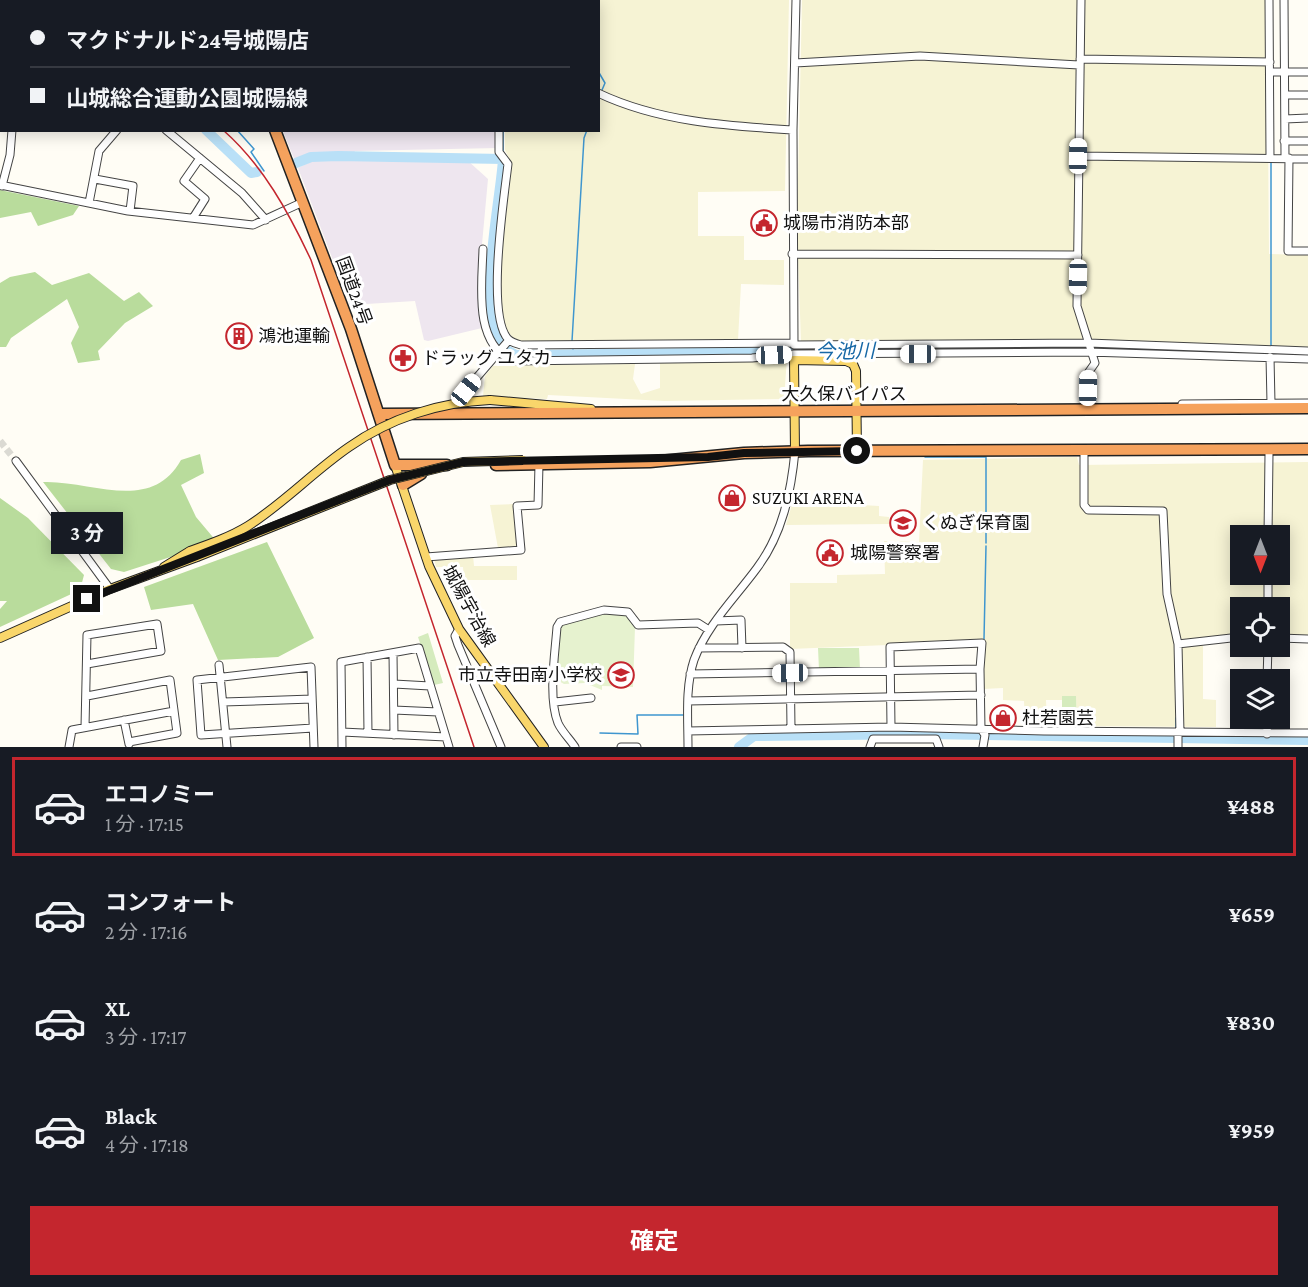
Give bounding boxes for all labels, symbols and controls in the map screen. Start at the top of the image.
text: マクドナルド24号城陽店 [66,28,309,53]
text: 山城総合運動公園城陽線 [66,86,308,111]
car [1069,138,1087,174]
public building icon: 城陽市消防本部 [749,208,779,238]
place label: 城陽市消防本部 [783,213,909,233]
street label: 国道24号 [332,254,376,328]
car [1069,259,1087,295]
building icon: 鴻池運輸 [224,321,254,351]
place label: 鴻池運輸 [258,326,330,346]
water label: 今池川 [815,339,877,363]
pharmacy icon: ドラッグ ユタカ [388,343,418,373]
car [756,345,792,365]
car [900,345,936,363]
place label: ドラッグ ユタカ [422,348,551,368]
car [448,370,484,410]
car [1079,370,1097,406]
street label: 大久保バイパス [781,384,907,404]
route start [843,437,870,464]
shop icon: SUZUKI ARENA [717,483,747,513]
place label: SUZUKI ARENA [752,488,865,508]
school or university icon: くぬぎ保育園 [888,508,918,538]
callout: 3 分 [51,512,123,554]
place label: くぬぎ保育園 [922,513,1030,533]
text: 3 分 [70,522,104,544]
north arrow [1230,525,1290,585]
map controls [1230,525,1290,729]
public building icon: 城陽警察署 [815,538,845,568]
place label: 城陽警察署 [850,543,940,563]
street label: 城陽宇治線 [438,562,500,650]
route end [73,585,100,612]
button: locate [1230,597,1290,657]
school or university icon: 市立寺田南小学校 [606,660,636,690]
car [772,664,808,682]
place label: 市立寺田南小学校 [458,665,602,685]
button: layers [1230,669,1290,729]
shop icon: 杜若園芸 [988,703,1018,733]
place label: 杜若園芸 [1022,708,1094,728]
icon: car [33,780,87,834]
text: エコノミー [105,782,215,807]
text: ¥488 [1227,794,1275,819]
text: 1 分 · 17:15 [105,813,184,835]
icon: car [33,888,87,942]
text: コンフォート [105,890,236,915]
text: ¥659 [1229,902,1275,927]
text: 2 分 · 17:16 [105,921,188,943]
icon: car [33,996,87,1050]
text: XL [105,996,130,1021]
text: ¥830 [1226,1010,1275,1035]
text: 3 分 · 17:17 [105,1026,187,1048]
icon: car [33,1104,87,1158]
text: Black [105,1104,157,1129]
text: ¥959 [1228,1118,1275,1143]
text: 4 分 · 17:18 [105,1134,189,1156]
button: 確定 [30,1206,1278,1275]

